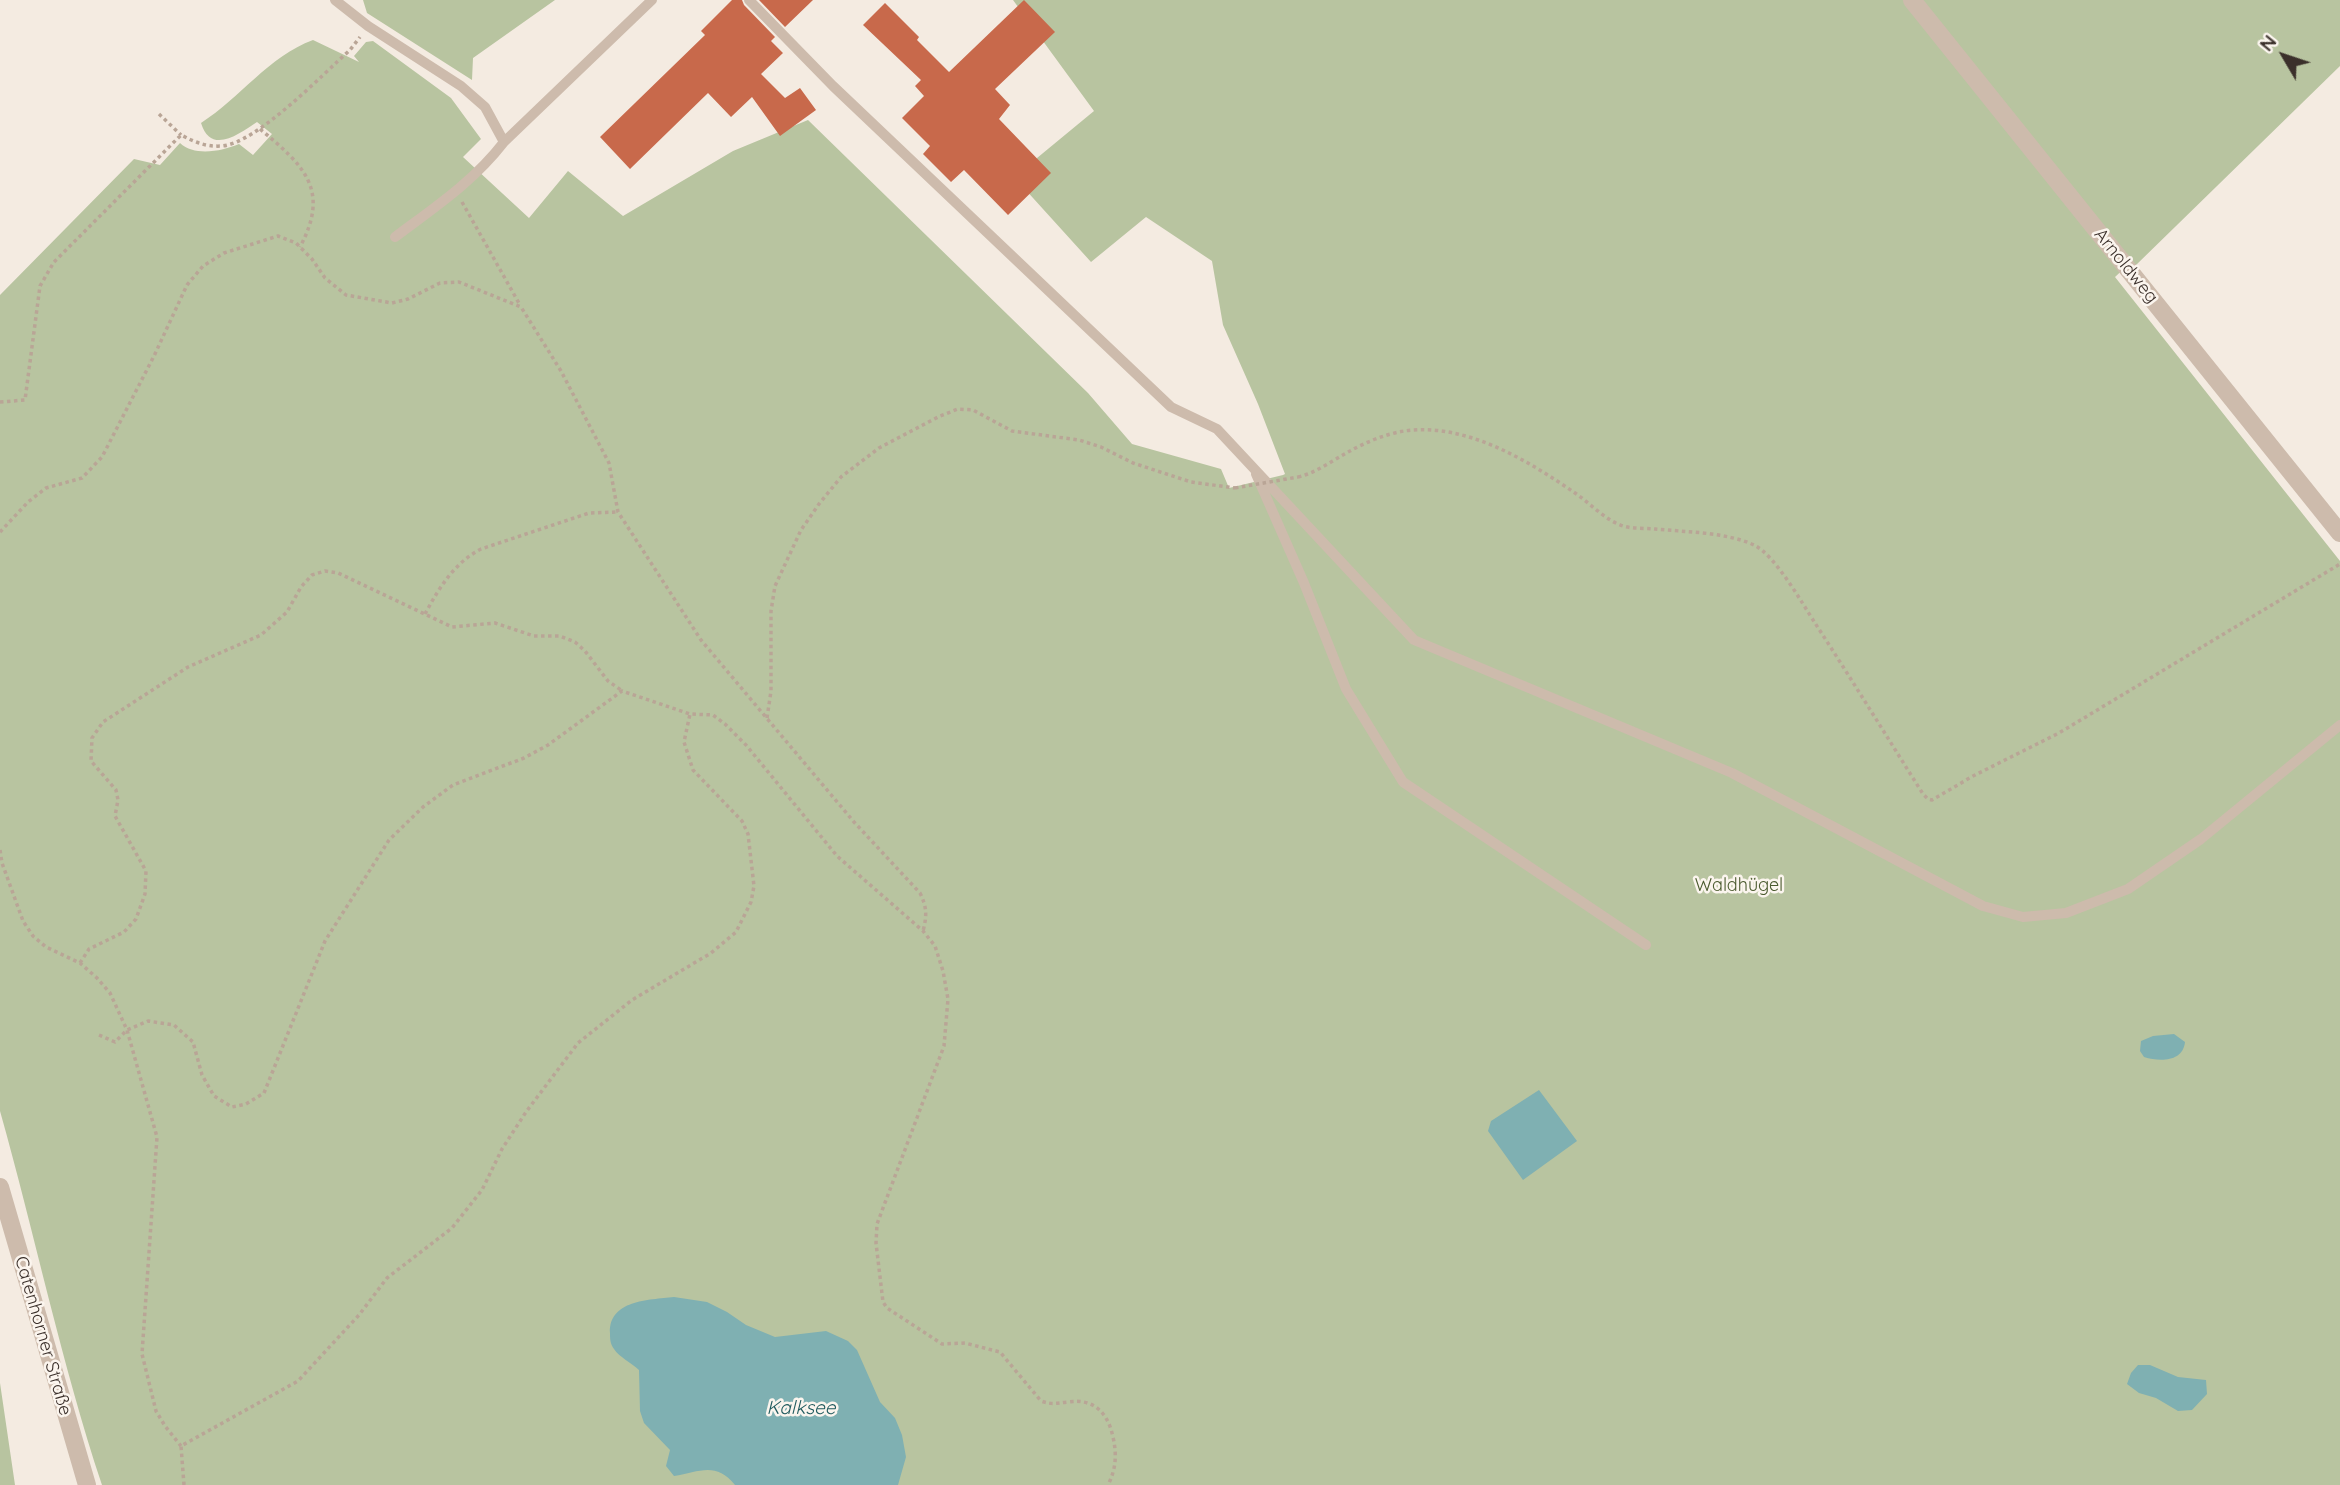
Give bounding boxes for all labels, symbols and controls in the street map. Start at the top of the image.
north arrow [2249,21,2319,91]
text: N [2254,30,2281,56]
street label: Arnoldweg [2089,224,2163,308]
park label: Waldhügel [1695,875,1783,897]
street label: Catenhorner Straße [10,1254,76,1418]
water label: Kalksee [766,1397,836,1419]

